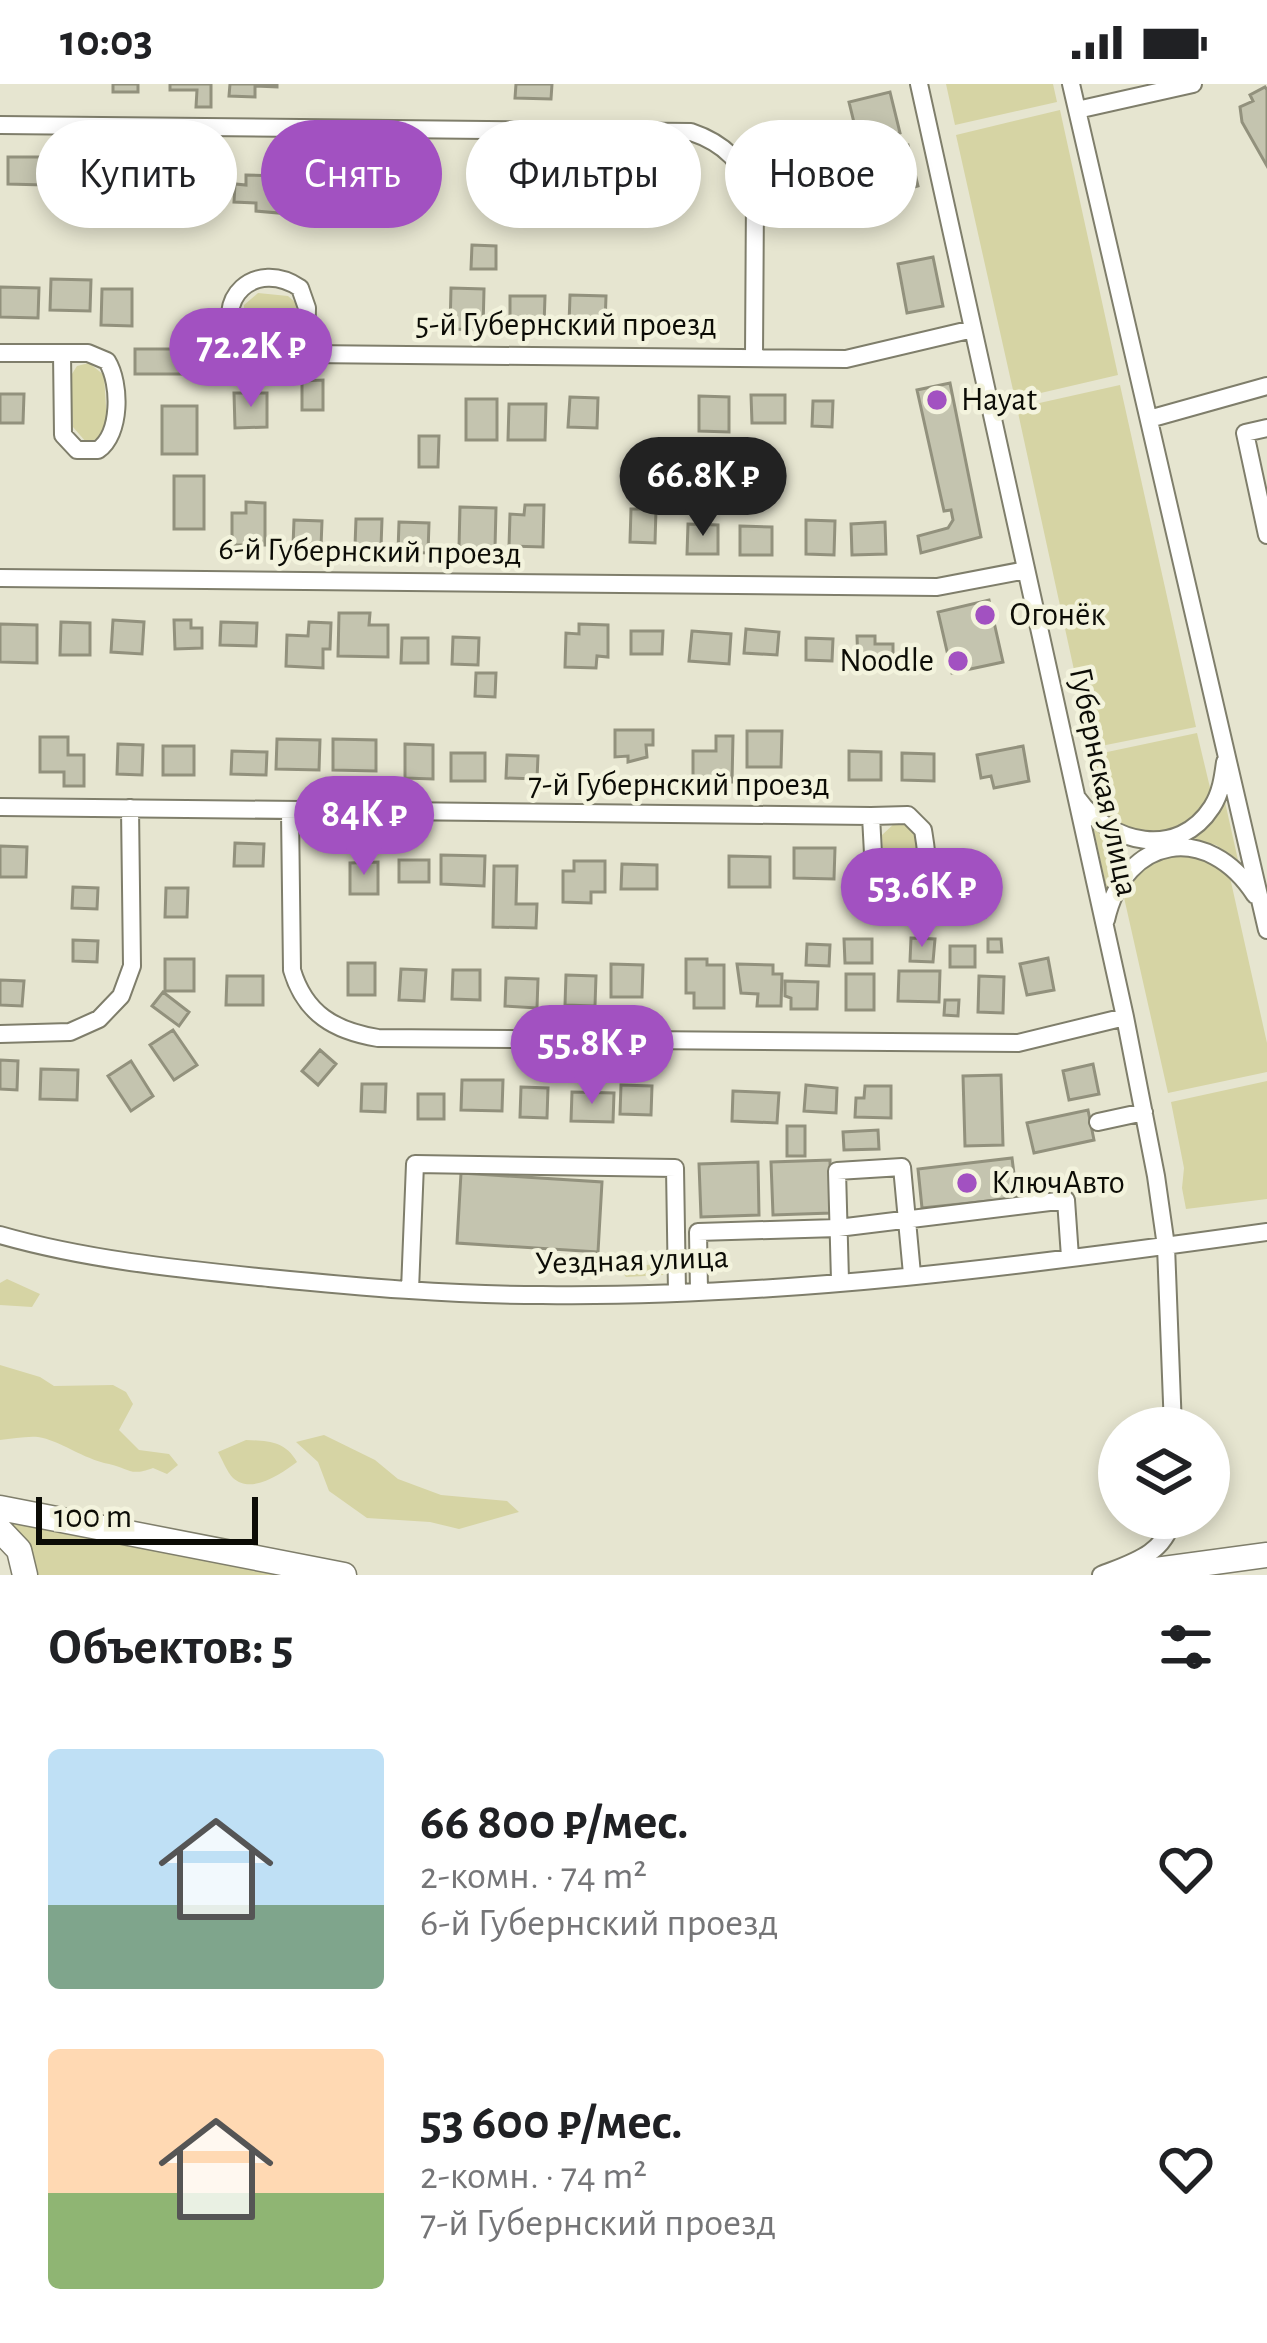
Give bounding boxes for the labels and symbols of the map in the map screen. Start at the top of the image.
pin: 72.2K ₽ [140,308,362,410]
street label: 5-й Губернский проезд [415,309,717,342]
place label: Hayat [961,384,1038,417]
marker: Hayat [924,387,950,413]
pin: 66.8K ₽ [592,437,814,539]
street label: 6-й Губернский проезд [218,533,522,571]
place label: Огонёк [1009,599,1106,632]
marker: Огонёк [972,602,998,628]
place label: Noodle [839,645,934,678]
marker: Noodle [945,648,971,674]
street label: Губернская улица [1063,665,1143,899]
street label: 7-й Губернский проезд [528,769,830,802]
pin: 84K ₽ [280,776,448,878]
pin: 53.6K ₽ [811,848,1033,950]
pin: 55.8K ₽ [481,1005,703,1107]
place label: КлючАвто [991,1167,1125,1200]
marker: КлючАвто [954,1170,980,1196]
street label: Уездная улица [535,1241,729,1281]
scale bar [36,1491,258,1544]

